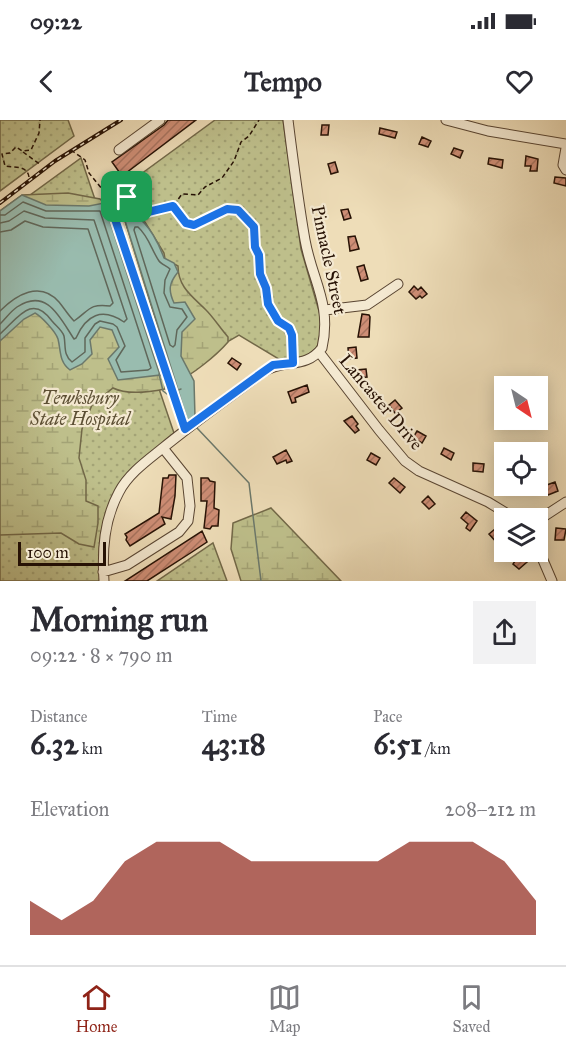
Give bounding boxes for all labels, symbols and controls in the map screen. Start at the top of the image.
text: 09:22 [30,8,82,35]
icon: back [30,65,63,98]
text: Tempo [244,65,322,98]
icon: heart [503,65,536,98]
pin [101,171,152,222]
icon: arrive [110,180,143,213]
street label: Pinnacle Street [307,204,351,317]
street label: Lancaster Drive [334,350,428,454]
north arrow [494,376,548,430]
map controls [494,376,548,562]
park label: Tewksbury State Hospital [29,387,132,431]
button: locate [494,442,548,496]
button: layers [494,508,548,562]
scale bar [18,539,106,567]
text: 100 m [27,543,69,562]
text: Morning run [30,600,208,640]
button: share [473,601,536,664]
text: 09:22 · 8 × 790 m [30,643,173,667]
text: Distance [30,707,87,726]
text: Time [202,707,237,726]
text: Pace [373,707,402,726]
text: 6.32 [30,726,78,762]
text: 43:18 [202,726,266,762]
text: 6:51 [373,726,422,762]
text: km [78,739,103,758]
text: /km [422,739,451,758]
text: Elevation [30,797,109,821]
text: 208–212 m [445,797,536,821]
tab: Home [76,981,117,1036]
tab: Map [268,981,301,1036]
tab: Saved [452,981,490,1036]

